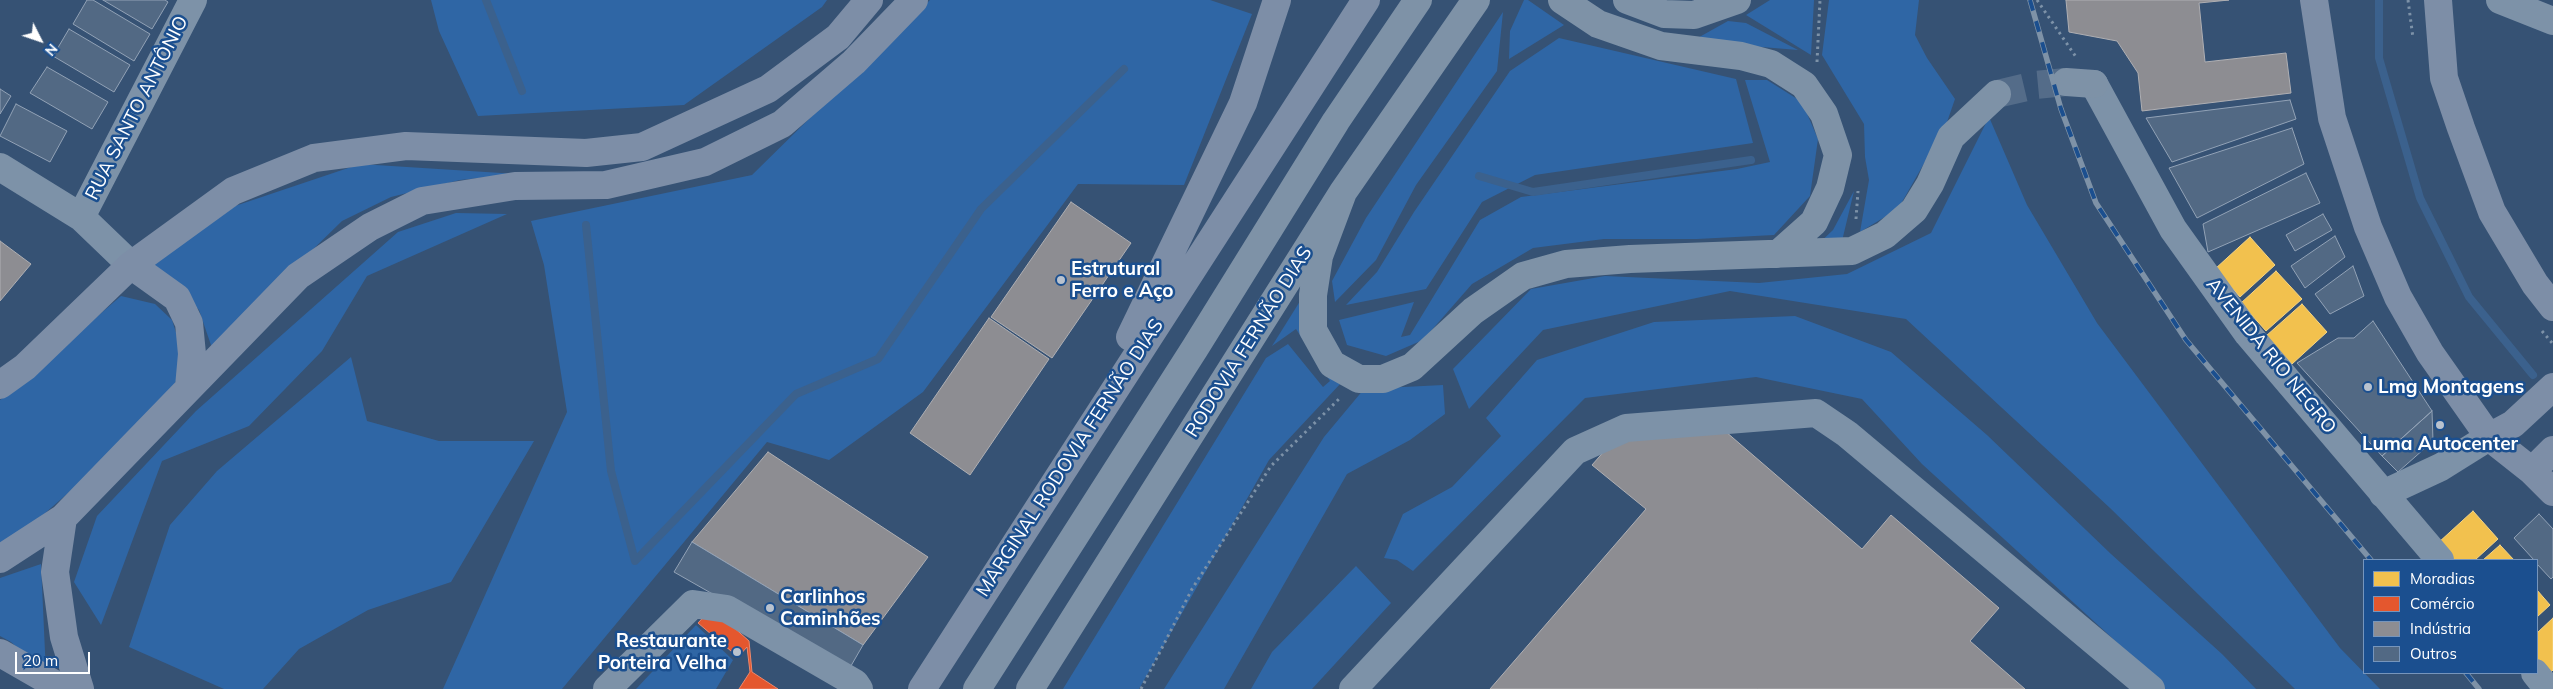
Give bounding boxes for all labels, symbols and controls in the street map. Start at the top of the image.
street label: RUA SANTO ANTÔNIO [81,12,193,204]
north arrow [15,15,65,65]
text: N [41,40,62,60]
street label: RODOVIA FERNÃO DIAS [1181,242,1317,442]
place label: Estrutural Ferro e Aço [1071,258,1174,302]
street label: AVENIDA RIO NEGRO [2201,273,2341,439]
marker: Estrutural Ferro e Aço [1055,274,1067,286]
street label: MARGINAL RODOVIA FERNÃO DIAS [972,315,1168,601]
place label: Lmg Montagens [2378,376,2524,398]
marker: Lmg Montagens [2362,381,2374,393]
marker: Luma Autocenter [2434,419,2446,431]
place label: Luma Autocenter [2362,433,2518,455]
legend [2363,559,2538,674]
text: Moradias [2410,569,2475,588]
place label: Carlinhos Caminhões [780,586,881,630]
text: Comércio [2410,594,2475,613]
marker: Carlinhos Caminhões [764,602,776,614]
text: Indústria [2410,619,2471,638]
place label: Restaurante Porteira Velha [598,630,727,674]
scale bar [18,642,92,674]
text: Outros [2410,644,2457,663]
marker: Restaurante Porteira Velha [731,646,743,658]
text: 20 m [23,651,58,670]

